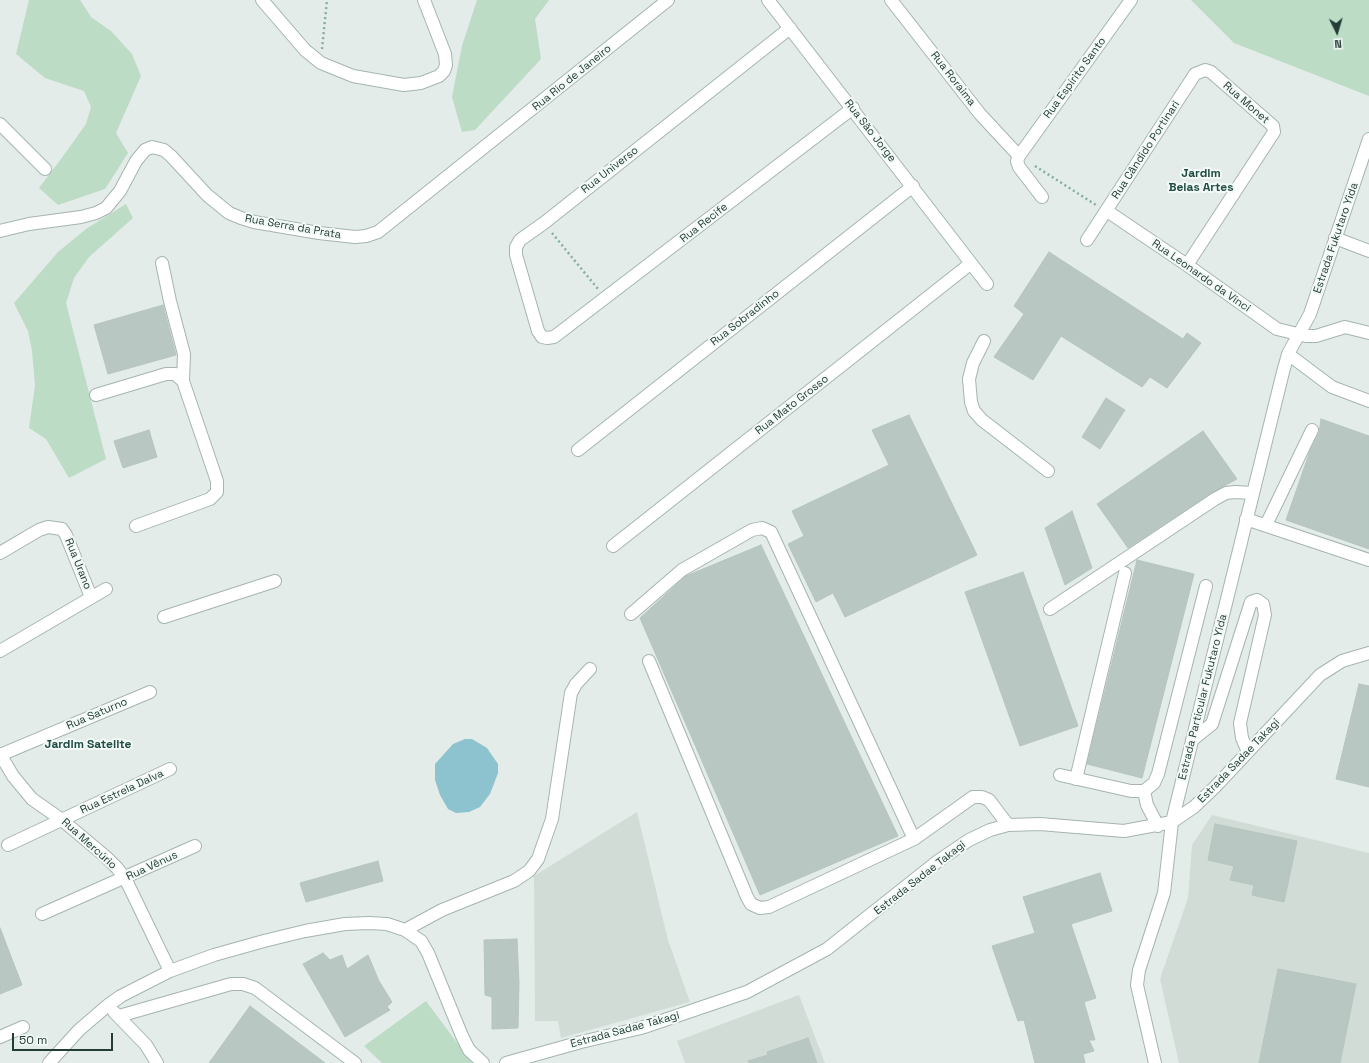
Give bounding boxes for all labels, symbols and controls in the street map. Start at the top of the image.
north arrow [1317,12,1357,52]
street label: Rua Espírito Santo [1041,35,1109,121]
text: N [1334,37,1342,51]
street label: Rua Rio de Janeiro [530,42,614,114]
street label: Rua Roraima [928,49,978,109]
street label: Rua Monet [1220,79,1272,127]
street label: Rua São Jorge [841,97,899,165]
street label: Rua Cândido Portinari [1109,98,1183,202]
street label: Rua Universo [579,144,641,196]
district label: Jardim Belas Artes [1168,167,1234,195]
street label: Estrada Fukutaro Yida [1311,181,1361,295]
street label: Rua Recife [678,200,730,246]
street label: Rua Serra da Prata [244,212,342,242]
street label: Rua Leonardo da Vinci [1149,237,1253,315]
street label: Rua Sobradinho [708,287,782,349]
street label: Rua Mato Grosso [753,372,831,438]
street label: Rua Urano [62,537,94,591]
street label: Estrada Particular Fukutaro Yida [1176,613,1230,781]
street label: Rua Saturno [64,695,130,733]
street label: Estrada Sadae Takagi [1195,716,1283,806]
district label: Jardim Satelite [44,738,132,752]
street label: Rua Estrela Dalva [78,767,166,817]
street label: Rua Mercúrio [59,816,119,872]
street label: Estrada Sadae Takagi [872,838,968,918]
street label: Rua Vênus [124,848,180,884]
street label: Estrada Sadae Takagi [569,1009,681,1051]
scale bar [14,1025,115,1051]
text: 50 m [19,1032,47,1048]

